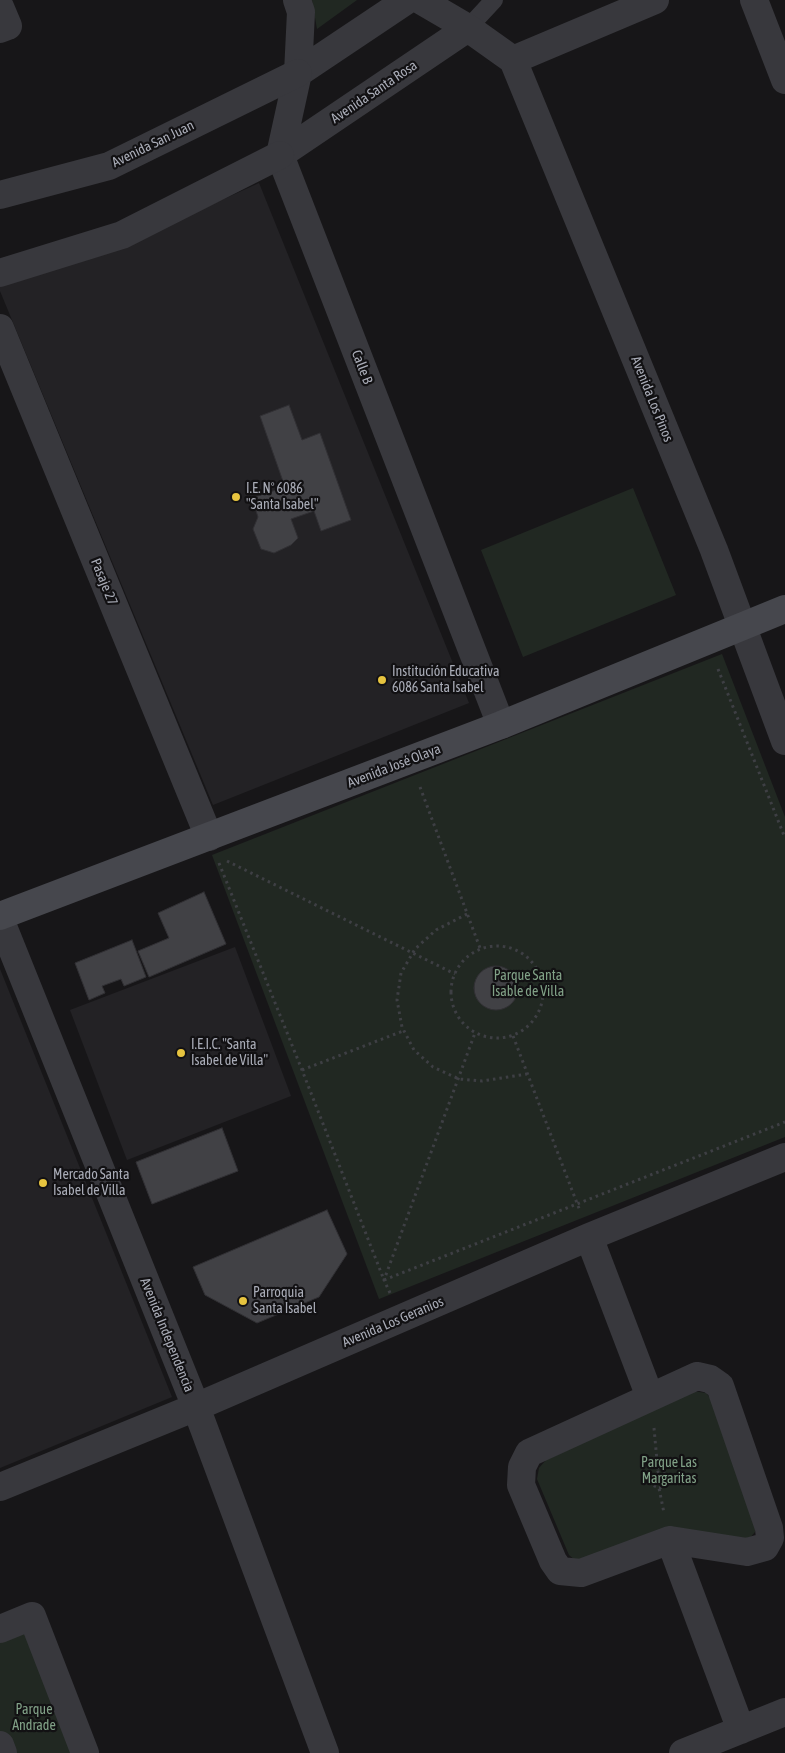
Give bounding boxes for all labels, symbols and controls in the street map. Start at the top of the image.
street label: Avenida Santa Rosa [328,57,420,127]
street label: Avenida San Juan [109,117,197,171]
street label: Calle B [348,348,376,386]
street label: Avenida Los Pinos [627,354,677,444]
place label: I.E. N° 6086 "Santa Isabel" [246,481,318,514]
marker: I.E. N° 6086 "Santa Isabel" [230,491,242,503]
street label: Pasaje 27 [87,556,121,608]
place label: Institución Educativa 6086 Santa Isabel [392,664,499,696]
marker: Institución Educativa 6086 Santa Isabel [376,674,388,686]
street label: Avenida José Olaya [345,740,443,792]
park label: Parque Santa Isable de Villa [492,968,564,1000]
place label: I.E.I.C. "Santa Isabel de Villa" [191,1037,268,1070]
marker: I.E.I.C. "Santa Isabel de Villa" [175,1047,187,1059]
place label: Mercado Santa Isabel de Villa [53,1167,129,1200]
marker: Mercado Santa Isabel de Villa [37,1177,49,1189]
street label: Avenida Independencia [136,1275,198,1395]
place label: Parroquia Santa Isabel [253,1285,316,1318]
street label: Avenida Los Geranios [340,1293,446,1351]
marker: Parroquia Santa Isabel [237,1295,249,1307]
park label: Parque Las Margaritas [641,1455,697,1488]
park label: Parque Andrade [12,1702,56,1734]

